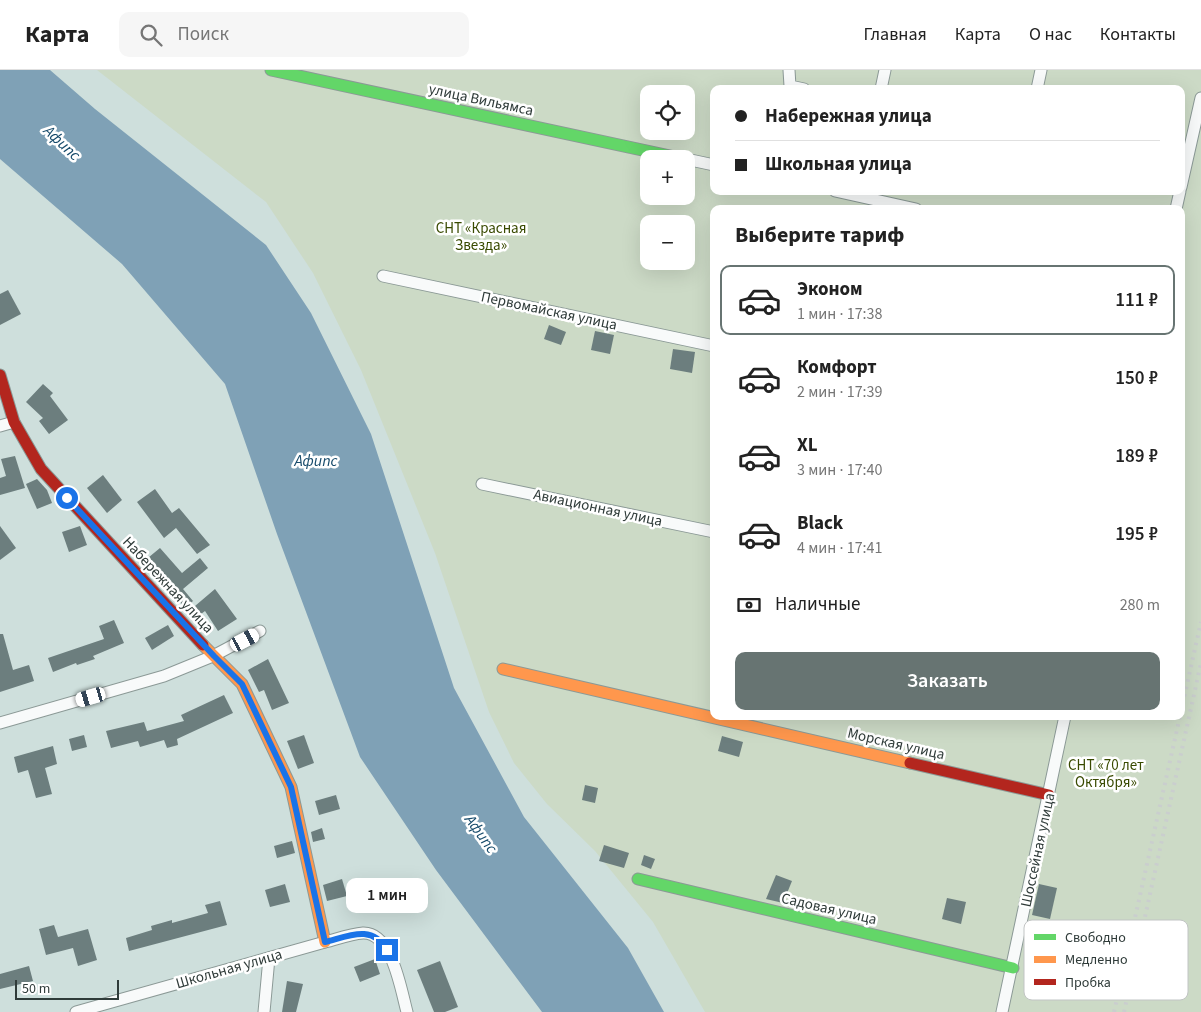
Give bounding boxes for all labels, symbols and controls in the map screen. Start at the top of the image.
search box [119,12,469,57]
text: Карта [25,17,89,52]
icon: search [137,21,165,49]
text: Поиск [177,21,229,48]
text: Главная [864,22,927,47]
text: Карта [955,22,1001,47]
text: О нас [1029,22,1072,47]
text: Контакты [1100,22,1176,47]
street label: улица Вильямса [427,79,535,121]
map controls [640,85,695,270]
button: locate [640,85,695,140]
text: Набережная улица [765,103,932,130]
water label: Афипс [38,120,85,166]
button: + [640,150,695,205]
text: Школьная улица [765,151,912,178]
button: − [640,215,695,270]
park label: СНТ «Красная Звезда» [436,218,526,256]
text: Выберите тариф [735,219,905,251]
text: Эконом [797,276,863,303]
icon: car [737,278,782,323]
street label: Первомайская улица [479,286,619,336]
text: 111 ₽ [1115,287,1158,314]
text: 1 мин · 17:38 [797,303,883,325]
text: Комфорт [797,354,877,381]
icon: car [737,356,782,401]
text: 150 ₽ [1115,365,1158,392]
text: 2 мин · 17:39 [797,381,883,403]
text: XL [797,432,818,459]
icon: car [737,434,782,479]
text: 189 ₽ [1115,443,1158,470]
water label: Афипс [293,450,338,472]
text: 3 мин · 17:40 [797,459,883,481]
street label: Авиационная улица [532,484,664,532]
route start [56,487,78,509]
text: Black [797,510,843,537]
icon: car [737,512,782,557]
text: 195 ₽ [1115,521,1158,548]
street label: Набережная улица [118,532,218,638]
text: 4 мин · 17:41 [797,537,883,559]
icon: cash [735,591,763,619]
text: Наличные [775,591,860,618]
text: 280 m [1120,594,1160,616]
car [228,626,261,654]
button: Заказать [735,652,1160,710]
car [74,686,107,708]
street label: Морская улица [845,723,947,765]
park label: СНТ «70 лет Октября» [1068,755,1144,793]
street label: Шоссейная улица [1016,791,1060,909]
water label: Афипс [459,809,503,858]
callout: 1 мин [346,878,428,912]
text: 1 мин [367,884,407,906]
street label: Садовая улица [779,888,879,930]
legend [1024,920,1188,1000]
text: Свободно [1065,928,1126,948]
route end [376,939,398,961]
street label: Школьная улица [173,944,285,994]
text: Медленно [1065,950,1128,970]
text: Пробка [1065,973,1111,993]
scale bar [15,977,119,1000]
text: 50 m [22,979,50,999]

